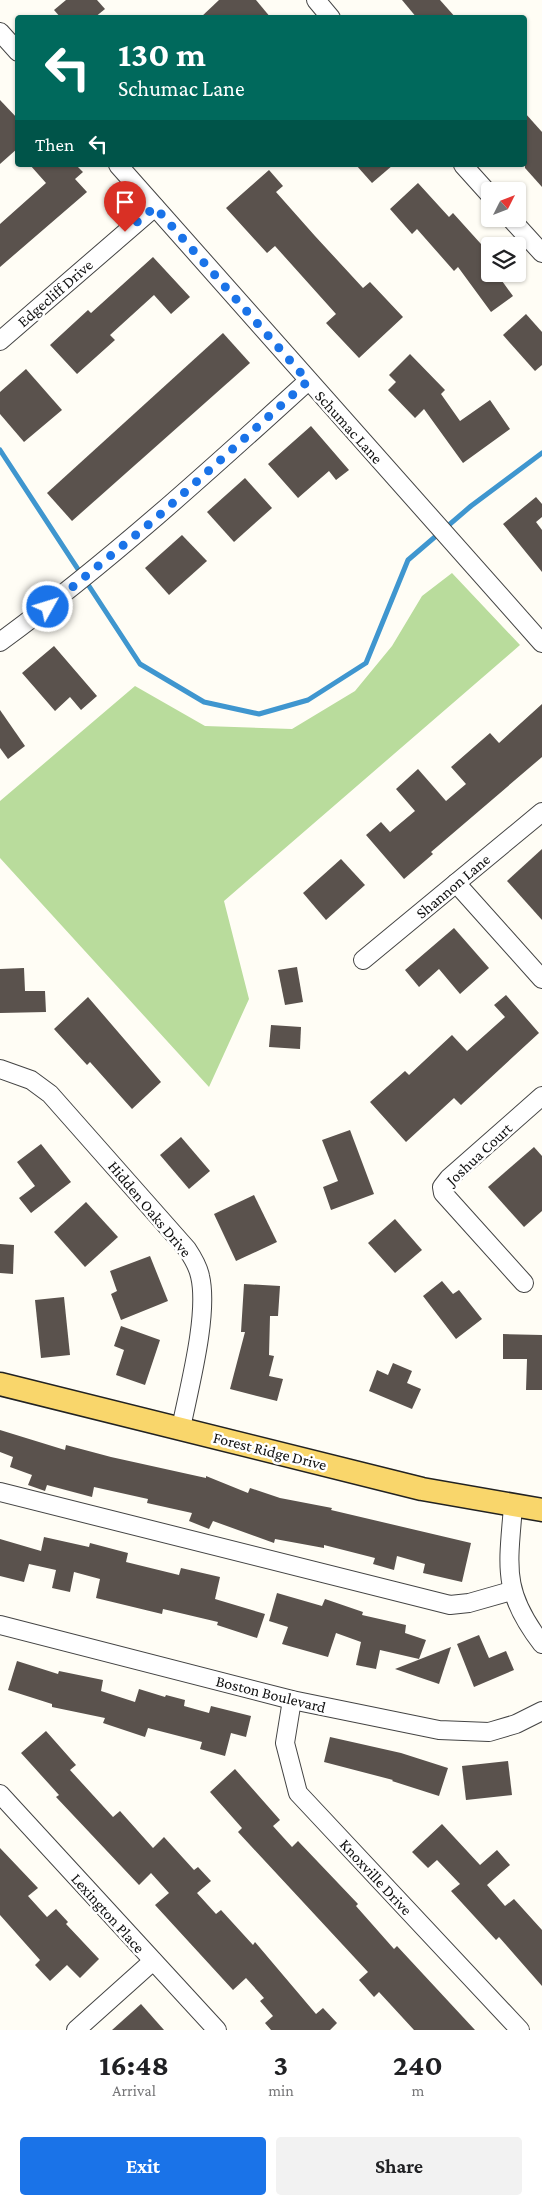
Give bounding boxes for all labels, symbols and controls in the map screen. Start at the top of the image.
icon: left [35,35,100,100]
text: 130 m [118,35,206,74]
text: Schumac Lane [118,76,245,101]
icon: left [84,130,112,158]
text: Then [35,134,74,155]
pin [104,181,146,232]
north arrow [481,182,526,228]
map controls [481,182,526,282]
icon: arrive [111,188,139,216]
button: layers [481,237,526,282]
street label: Edgecliff Drive [14,256,97,331]
street label: Schumac Lane [312,387,386,467]
position arrow [21,580,73,632]
street label: Shannon Lane [413,850,493,922]
street label: Joshua Court [441,1119,516,1191]
street label: Hidden Oaks Drive [105,1158,195,1260]
street label: Forest Ridge Drive [211,1429,329,1474]
street label: Boston Boulevard [214,1672,328,1716]
street label: Knoxville Drive [336,1835,416,1919]
street label: Lexington Place [67,1870,148,1957]
text: 16:48 [99,2048,169,2081]
text: 3 [274,2048,288,2081]
text: 240 [393,2048,443,2081]
text: Arrival [112,2082,156,2099]
text: min [268,2082,294,2099]
text: m [411,2082,424,2099]
button: Exit [20,2137,266,2195]
button: Share [276,2137,522,2195]

